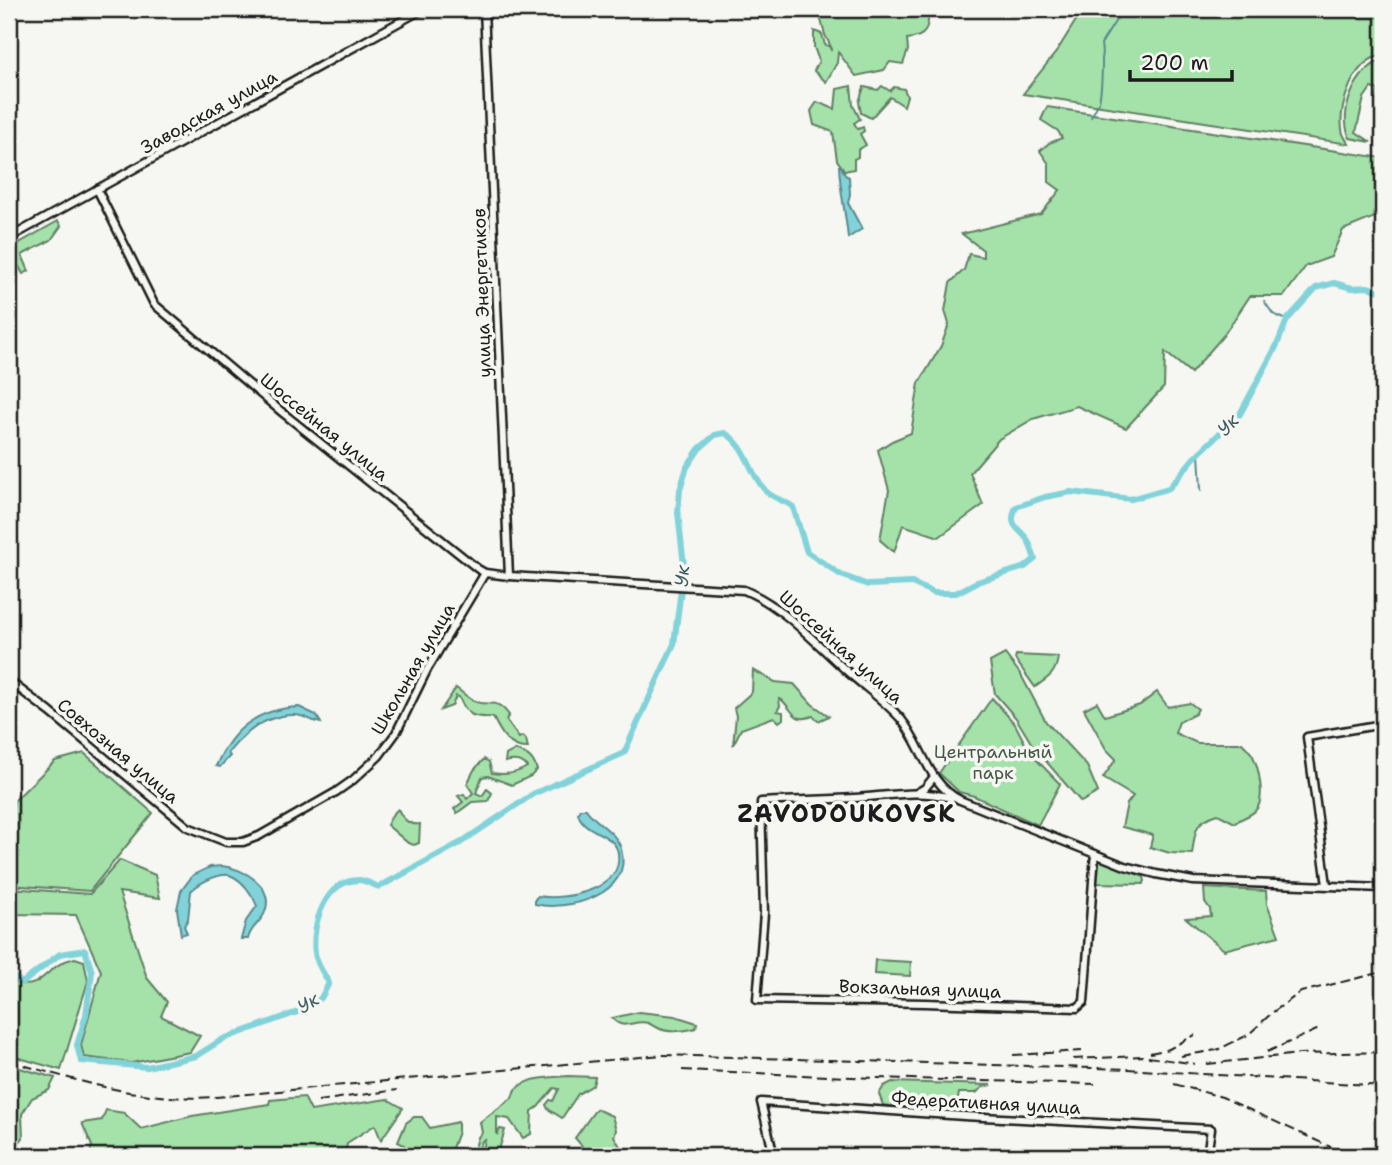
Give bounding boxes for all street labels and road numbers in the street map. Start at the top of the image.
street label: Заводская улица [136,65,282,159]
street label: улица Энергетиков [467,208,497,378]
street label: Шоссейная улица [255,368,393,486]
street label: Шоссейная улица [774,585,908,709]
street label: Школьная улица [366,599,460,739]
street label: Совхозная улица [52,693,184,809]
street label: Вокзальная улица [838,974,1002,1004]
street label: Федеративная улица [891,1086,1081,1120]

